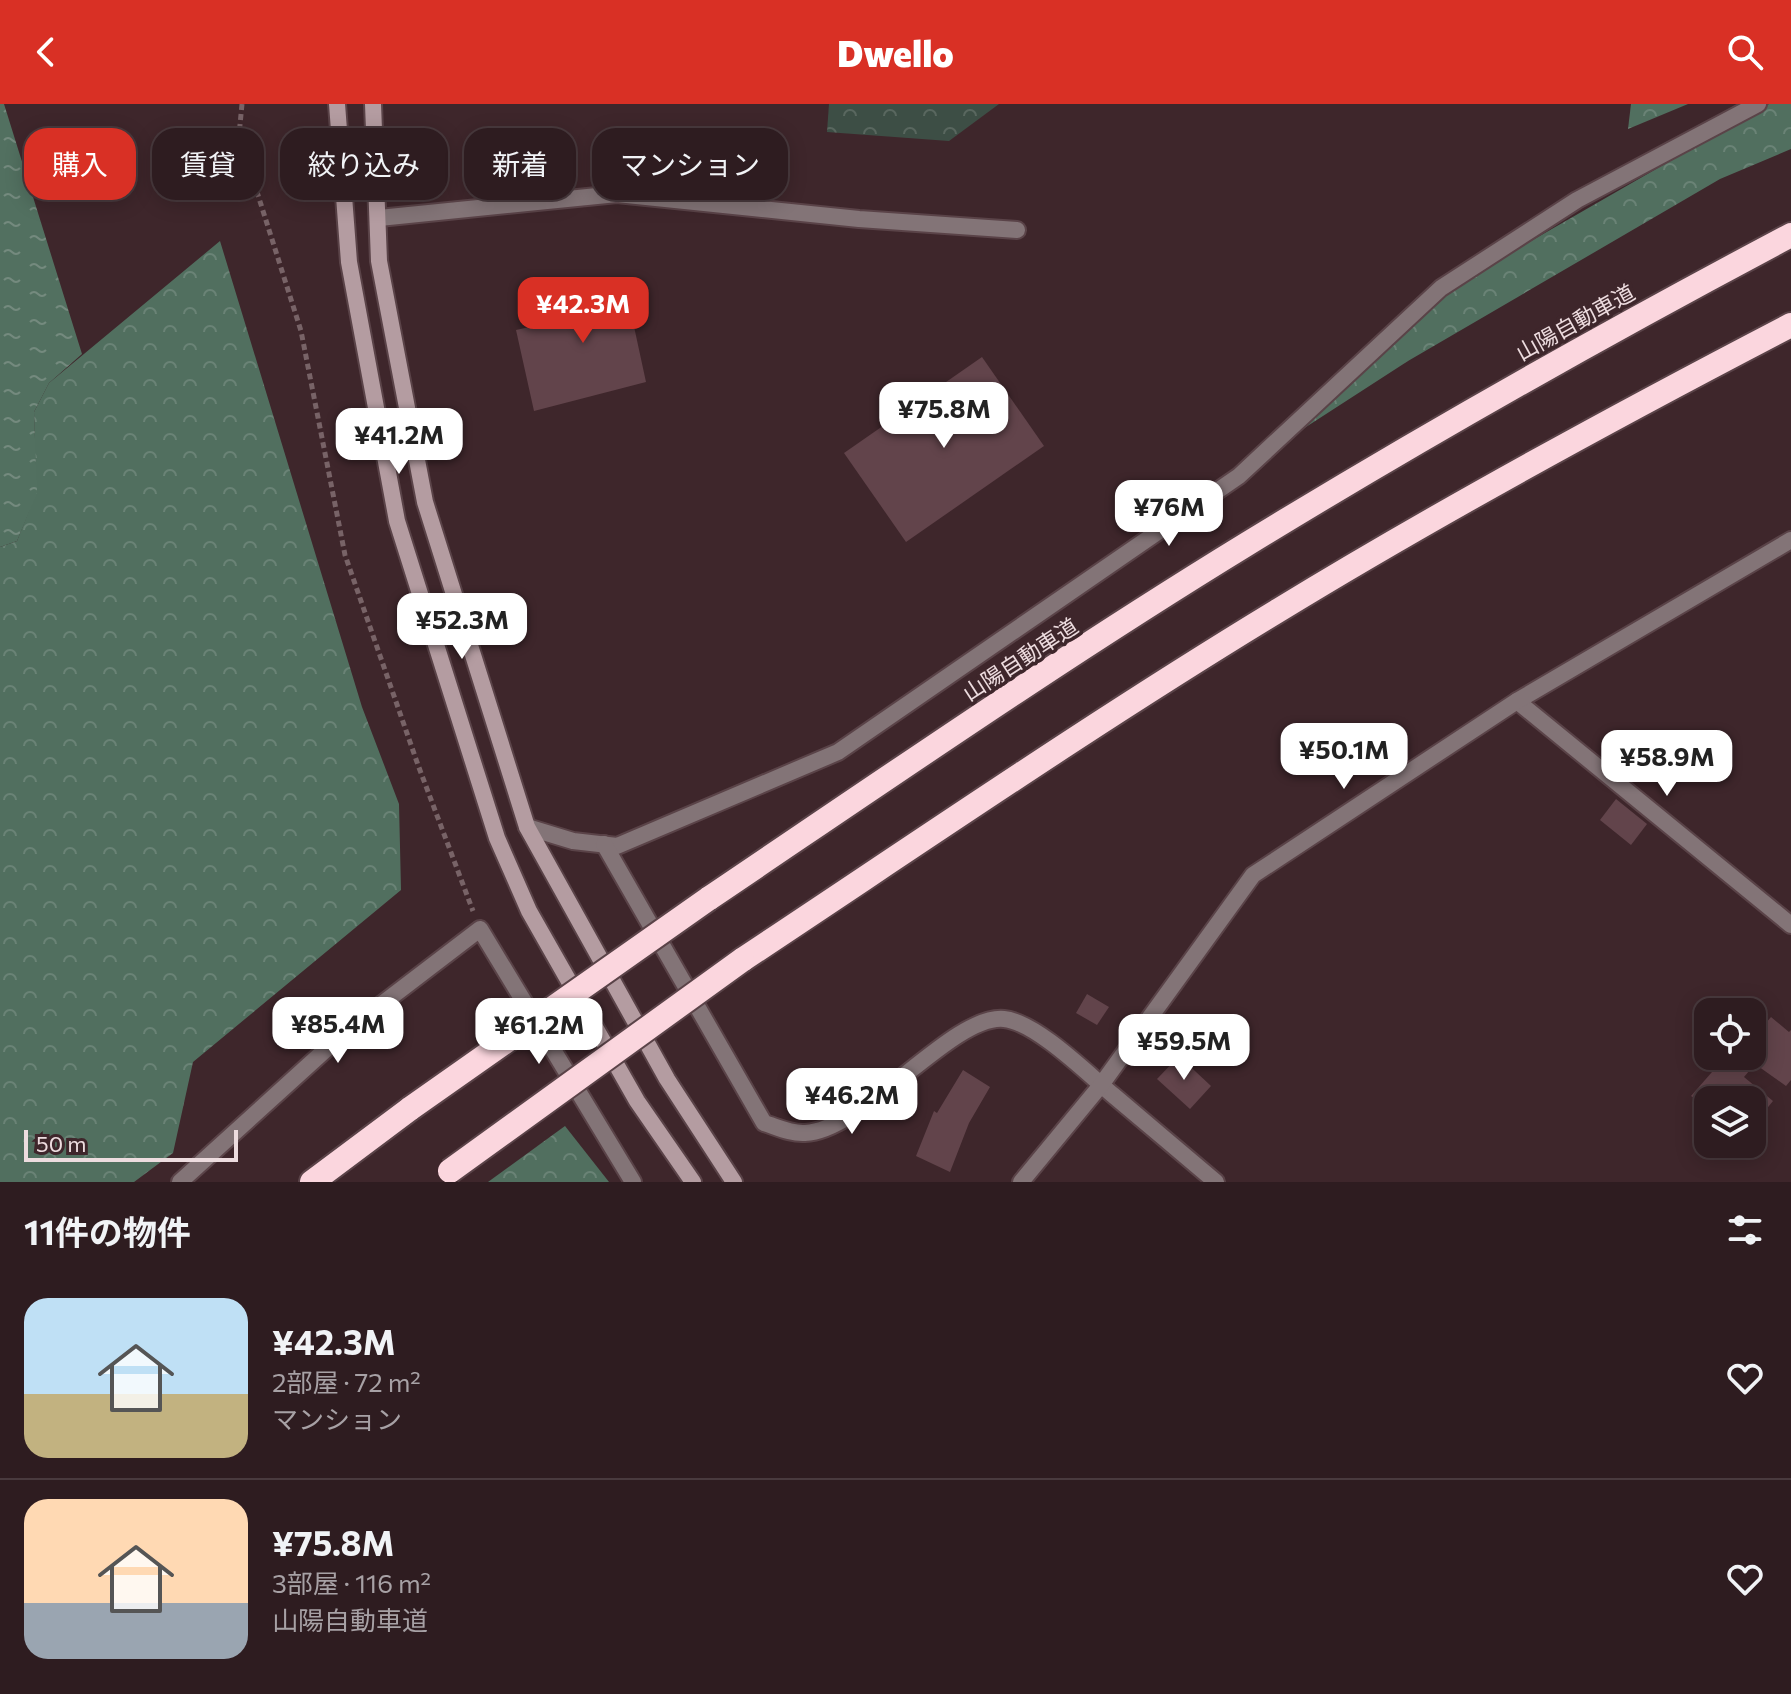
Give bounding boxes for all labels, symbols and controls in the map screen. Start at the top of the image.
icon: back [24,30,68,74]
text: Dwello [837,30,954,74]
icon: search [1723,30,1767,74]
chip: 購入 [24,128,136,200]
chip: 賃貸 [152,128,264,200]
chip: 絞り込み [280,128,448,200]
chip: 新着 [464,128,576,200]
chip: マンション [592,128,788,200]
pin: ¥42.3M [518,277,648,345]
street label: 山陽自動車道 [1511,278,1639,366]
text: ¥42.3M [536,287,630,318]
pin: ¥75.8M [879,382,1009,450]
text: ¥75.8M [897,392,991,423]
pin: ¥41.2M [334,408,464,476]
text: ¥41.2M [354,418,444,449]
pin: ¥76M [1122,480,1216,548]
text: ¥76M [1133,490,1205,521]
pin: ¥52.3M [397,593,527,661]
text: ¥52.3M [415,603,509,634]
street label: 山陽自動車道 [957,612,1083,706]
pin: ¥50.1M [1279,723,1409,791]
pin: ¥58.9M [1602,730,1732,798]
text: ¥50.1M [1299,733,1389,764]
text: ¥58.9M [1619,740,1715,771]
pin: ¥85.4M [273,997,403,1065]
pin: ¥61.2M [474,998,604,1066]
map controls [1694,998,1766,1158]
button: locate [1694,998,1766,1070]
text: ¥85.4M [290,1007,386,1038]
text: ¥61.2M [493,1008,585,1039]
pin: ¥59.5M [1119,1014,1249,1082]
text: ¥59.5M [1137,1024,1231,1055]
pin: ¥46.2M [787,1068,917,1136]
text: ¥46.2M [804,1078,900,1109]
button: layers [1694,1086,1766,1158]
scale bar [24,1126,238,1162]
text: 50 m [36,1130,86,1157]
icon: filters [1723,1208,1767,1252]
text: 11件の物件 [24,1210,191,1252]
text: ¥42.3M [272,1320,396,1362]
icon: home [88,1330,184,1426]
icon: heart [1723,1356,1767,1400]
text: 2部屋 · 72 m² [272,1366,421,1397]
text: マンション [272,1403,402,1434]
text: ¥75.8M [272,1521,394,1563]
icon: home [88,1531,184,1627]
icon: heart [1723,1557,1767,1601]
text: 3部屋 · 116 m² [272,1567,431,1598]
text: 山陽自動車道 [272,1604,428,1635]

